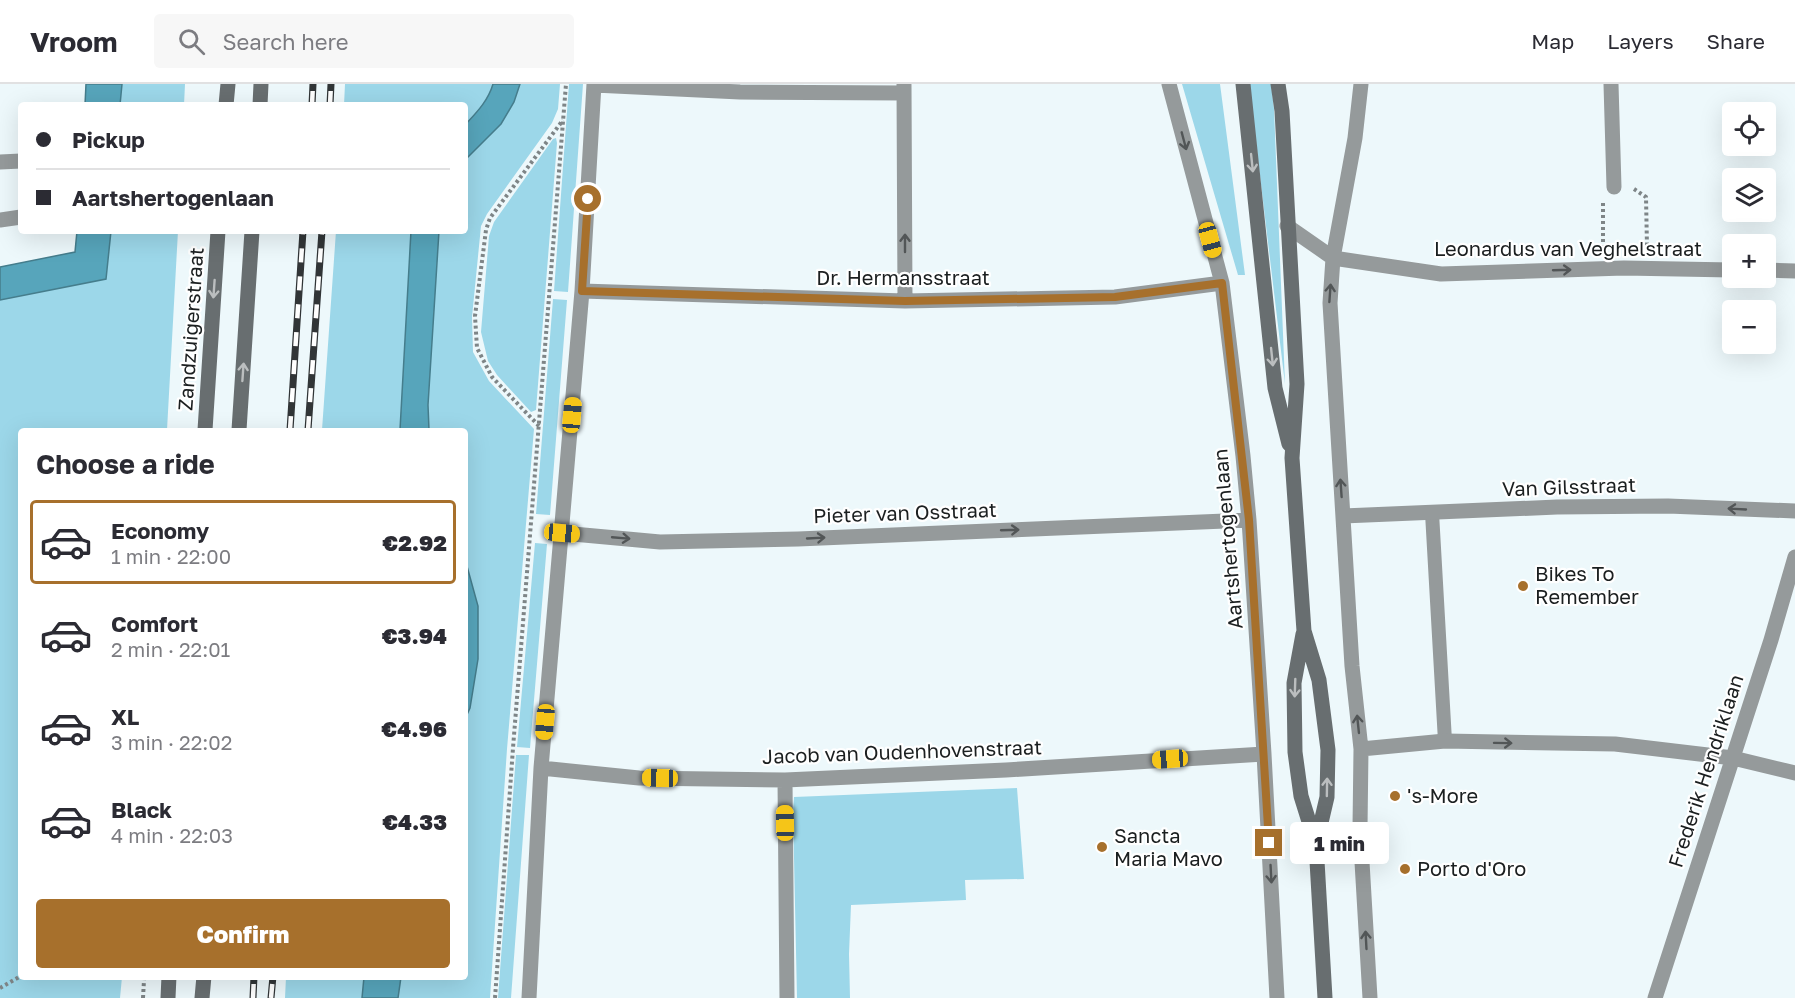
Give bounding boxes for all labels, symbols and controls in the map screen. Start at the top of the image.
search box [154,14,574,68]
text: Vroom [30,25,118,58]
icon: search [175,25,208,58]
text: Search here [223,28,349,55]
text: Map [1531,28,1574,54]
text: Layers [1607,28,1674,54]
text: Share [1707,28,1765,54]
map controls [1722,102,1776,354]
button: locate [1722,102,1776,156]
text: Pickup [72,126,145,153]
one-way arrow [1178,131,1190,150]
one-way arrow [1247,153,1258,172]
button: layers [1722,168,1776,222]
text: Aartshertogenlaan [72,184,274,211]
route start [574,185,601,212]
car [1197,220,1223,260]
one-way arrow [899,233,911,253]
button: + [1722,234,1776,288]
street label: Leonardus van Veghelstraat [1434,236,1702,260]
street label: Zandzuigerstraat [172,246,208,412]
one-way arrow [1552,264,1572,276]
street label: Dr. Hermansstraat [816,265,990,289]
one-way arrow [209,279,220,299]
one-way arrow [1325,283,1336,303]
button: − [1722,300,1776,354]
one-way arrow [1267,347,1278,366]
one-way arrow [237,363,248,383]
car [561,396,583,434]
text: Choose a ride [36,448,215,480]
street label: Aartshertogenlaan [1207,448,1247,630]
street label: Van Gilsstraat [1502,472,1636,500]
one-way arrow [1336,478,1347,498]
street label: Pieter van Osstraat [813,497,997,527]
one-way arrow [1727,503,1747,514]
icon: car [39,515,93,569]
text: Economy [111,517,209,544]
car [543,522,581,544]
one-way arrow [1000,524,1020,535]
text: €2.92 [382,529,447,556]
one-way arrow [610,533,630,544]
one-way arrow [805,533,825,544]
text: 1 min · 22:00 [111,544,231,568]
place label: Bikes To Remember [1535,561,1639,608]
marker: Bikes To Remember [1516,579,1530,593]
icon: car [39,608,93,662]
text: Comfort [111,610,198,637]
text: €3.94 [382,622,447,649]
text: 2 min · 22:01 [111,637,230,661]
street label: Frederik Hendriklaan [1662,671,1748,870]
one-way arrow [1289,678,1301,698]
icon: car [39,701,93,755]
text: XL [111,703,139,730]
car [534,703,556,741]
one-way arrow [1352,714,1363,734]
text: €4.96 [381,715,447,742]
text: 3 min · 22:02 [111,730,232,754]
street label: Jacob van Oudenhovenstraat [762,734,1042,768]
one-way arrow [1493,737,1513,748]
car [1151,749,1189,769]
car [642,769,678,787]
one-way arrow [1321,777,1333,797]
place label: 's-More [1407,783,1478,807]
marker: 's-More [1388,789,1402,803]
icon: car [39,794,93,848]
text: Black [111,796,172,823]
car [776,805,794,841]
text: €4.33 [382,808,447,835]
callout: 1 min [1290,822,1389,864]
text: 4 min · 22:03 [111,823,233,847]
place label: Sancta Maria Mavo [1114,823,1223,870]
route end [1255,829,1282,856]
text: 1 min [1314,831,1365,855]
marker: Sancta Maria Mavo [1095,840,1109,854]
place label: Porto d'Oro [1417,856,1526,880]
marker: Porto d'Oro [1398,862,1412,876]
one-way arrow [1265,864,1276,884]
button: Confirm [36,899,450,968]
one-way arrow [1361,930,1372,950]

